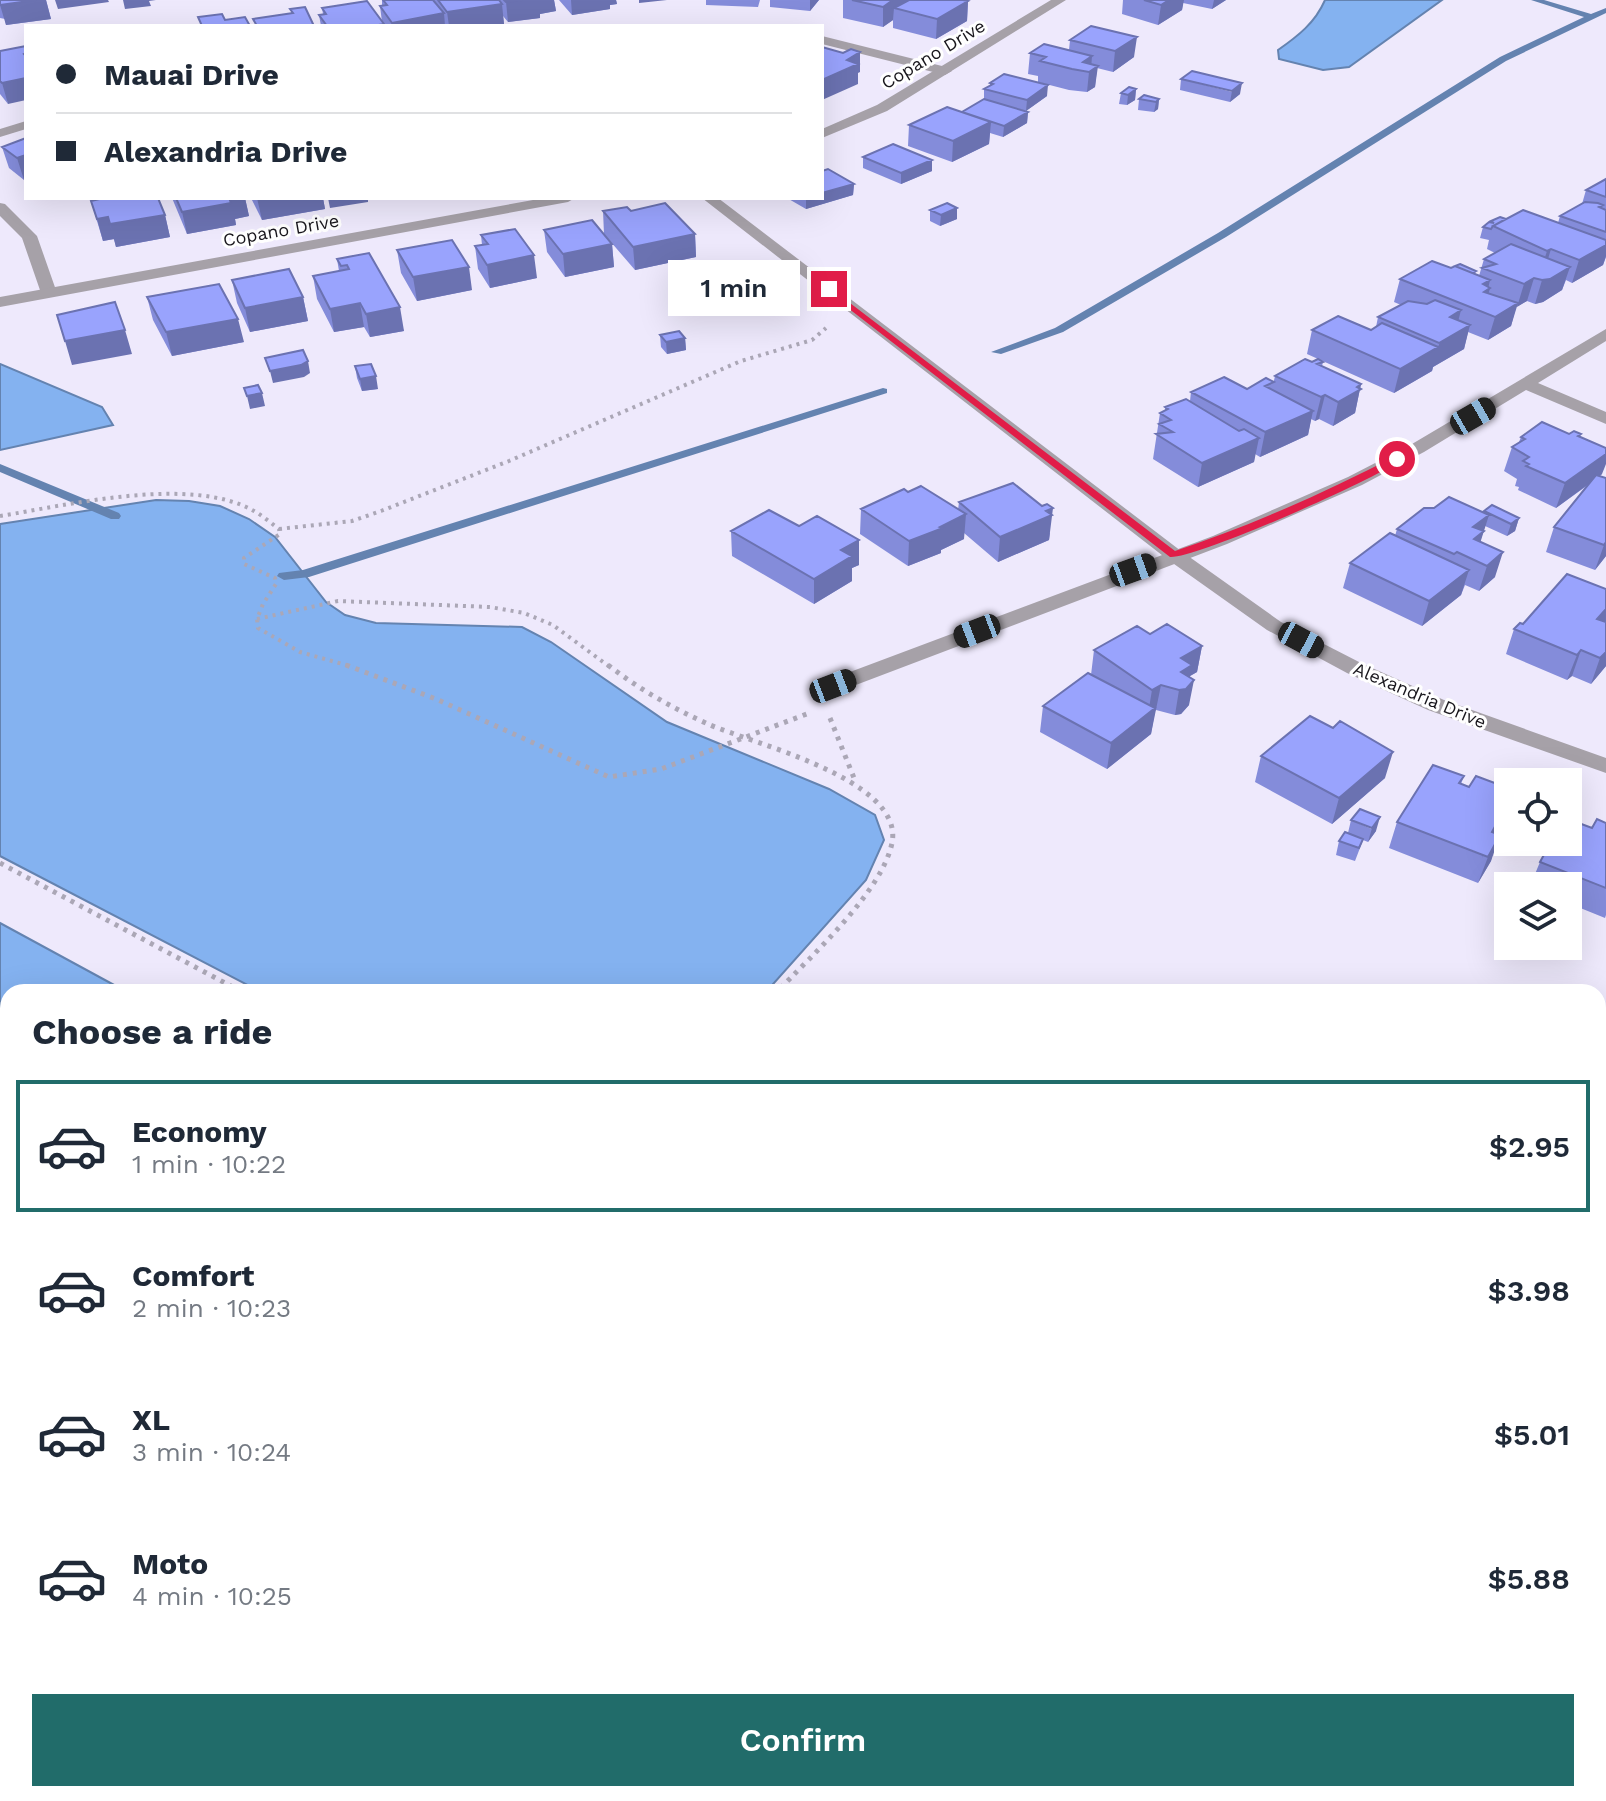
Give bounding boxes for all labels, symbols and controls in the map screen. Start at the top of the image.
street label: Copano Drive [877,15,989,93]
text: Mauai Drive [104,57,279,92]
text: Alexandria Drive [104,134,347,169]
street label: Copano Drive [221,209,341,251]
callout: 1 min [669,261,801,317]
route end [811,271,847,307]
text: 1 min [701,273,767,303]
car [1446,394,1500,438]
route start [1379,441,1415,477]
car [1106,551,1160,589]
car [950,611,1004,651]
car [1274,618,1328,662]
street label: Alexandria Drive [1350,658,1490,732]
car [806,666,860,706]
map controls [1494,768,1582,960]
button: locate [1494,768,1582,856]
button: layers [1494,872,1582,960]
text: Choose a ride [32,1011,272,1053]
icon: car [36,1110,108,1182]
text: Economy [132,1114,267,1149]
text: $2.95 [1489,1129,1570,1164]
text: 1 min · 10:22 [132,1149,286,1179]
icon: car [36,1254,108,1326]
text: Comfort [132,1258,254,1293]
text: $3.98 [1488,1273,1570,1308]
text: 2 min · 10:23 [132,1293,291,1323]
icon: car [36,1398,108,1470]
text: XL [132,1402,170,1437]
text: $5.01 [1494,1417,1570,1452]
text: 3 min · 10:24 [132,1437,291,1467]
icon: car [36,1542,108,1614]
text: Moto [132,1546,208,1581]
text: $5.88 [1488,1561,1570,1596]
text: 4 min · 10:25 [132,1581,292,1611]
button: Confirm [32,1694,1574,1786]

